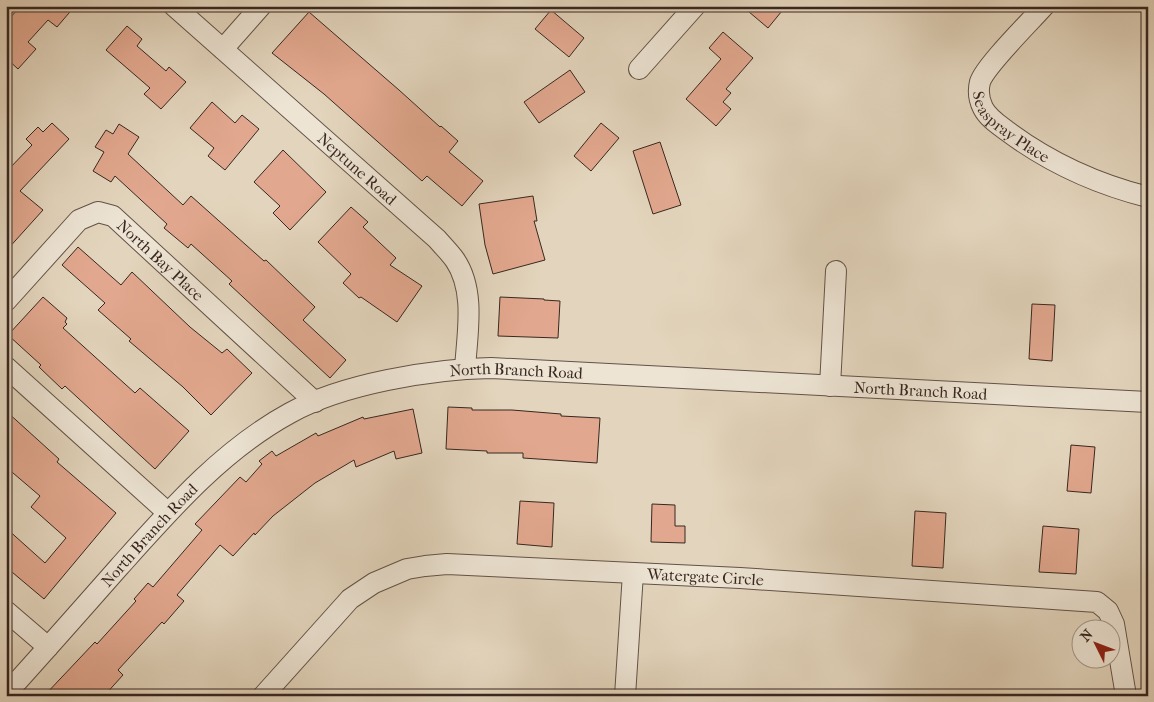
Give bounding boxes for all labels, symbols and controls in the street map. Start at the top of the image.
street label: Seaspray Place [969,90,1053,167]
street label: Neptune Road [314,129,401,209]
street label: North Bay Place [113,216,208,305]
street label: North Branch Road [449,359,584,383]
street label: North Branch Road [853,378,988,404]
street label: North Branch Road [97,479,202,591]
street label: Watergate Circle [646,565,764,590]
north arrow [1072,620,1122,670]
text: N [1077,626,1097,645]

